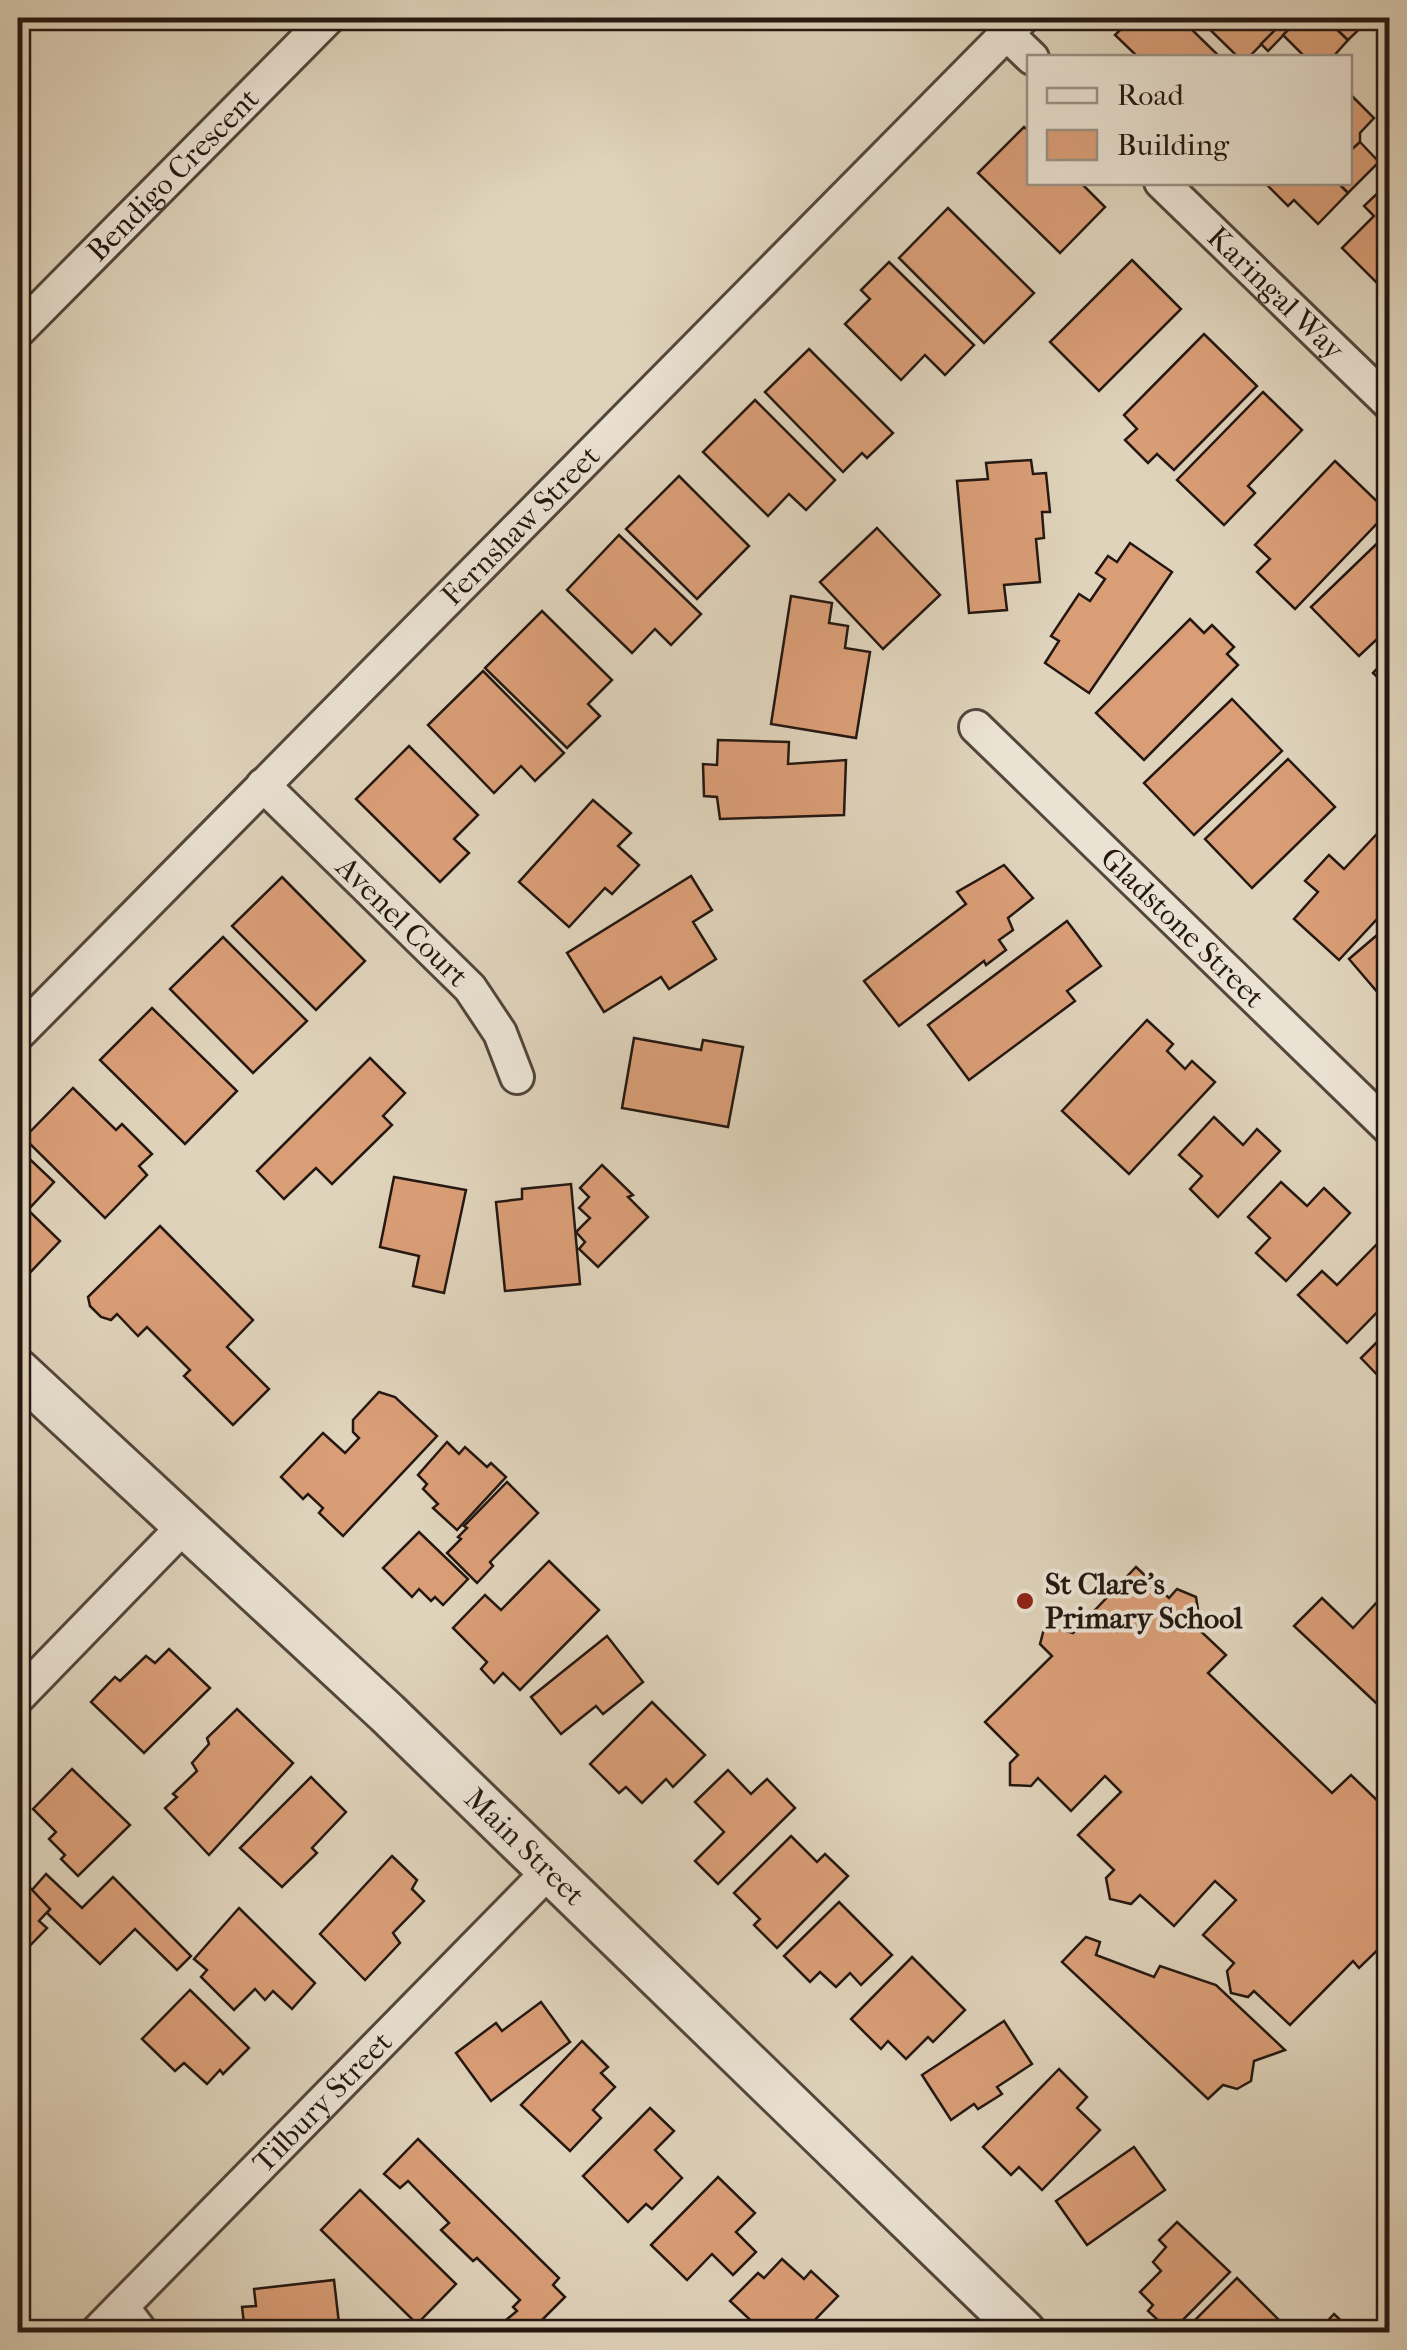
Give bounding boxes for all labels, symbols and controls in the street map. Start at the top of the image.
legend [1027,55,1352,185]
text: Road [1117,78,1184,113]
street label: Bendigo Crescent [80,81,266,268]
text: Building [1117,128,1230,163]
street label: Karingal Way [1200,219,1352,368]
street label: Fernshaw Street [434,438,607,612]
street label: Gladstone Street [1094,840,1272,1015]
street label: Avenel Court [328,849,476,994]
place label: St Clare's Primary School [1045,1567,1243,1636]
marker: St Clare's Primary School [1014,1590,1036,1612]
street label: Main Street [457,1781,592,1913]
street label: Tilbury Street [246,2024,399,2180]

